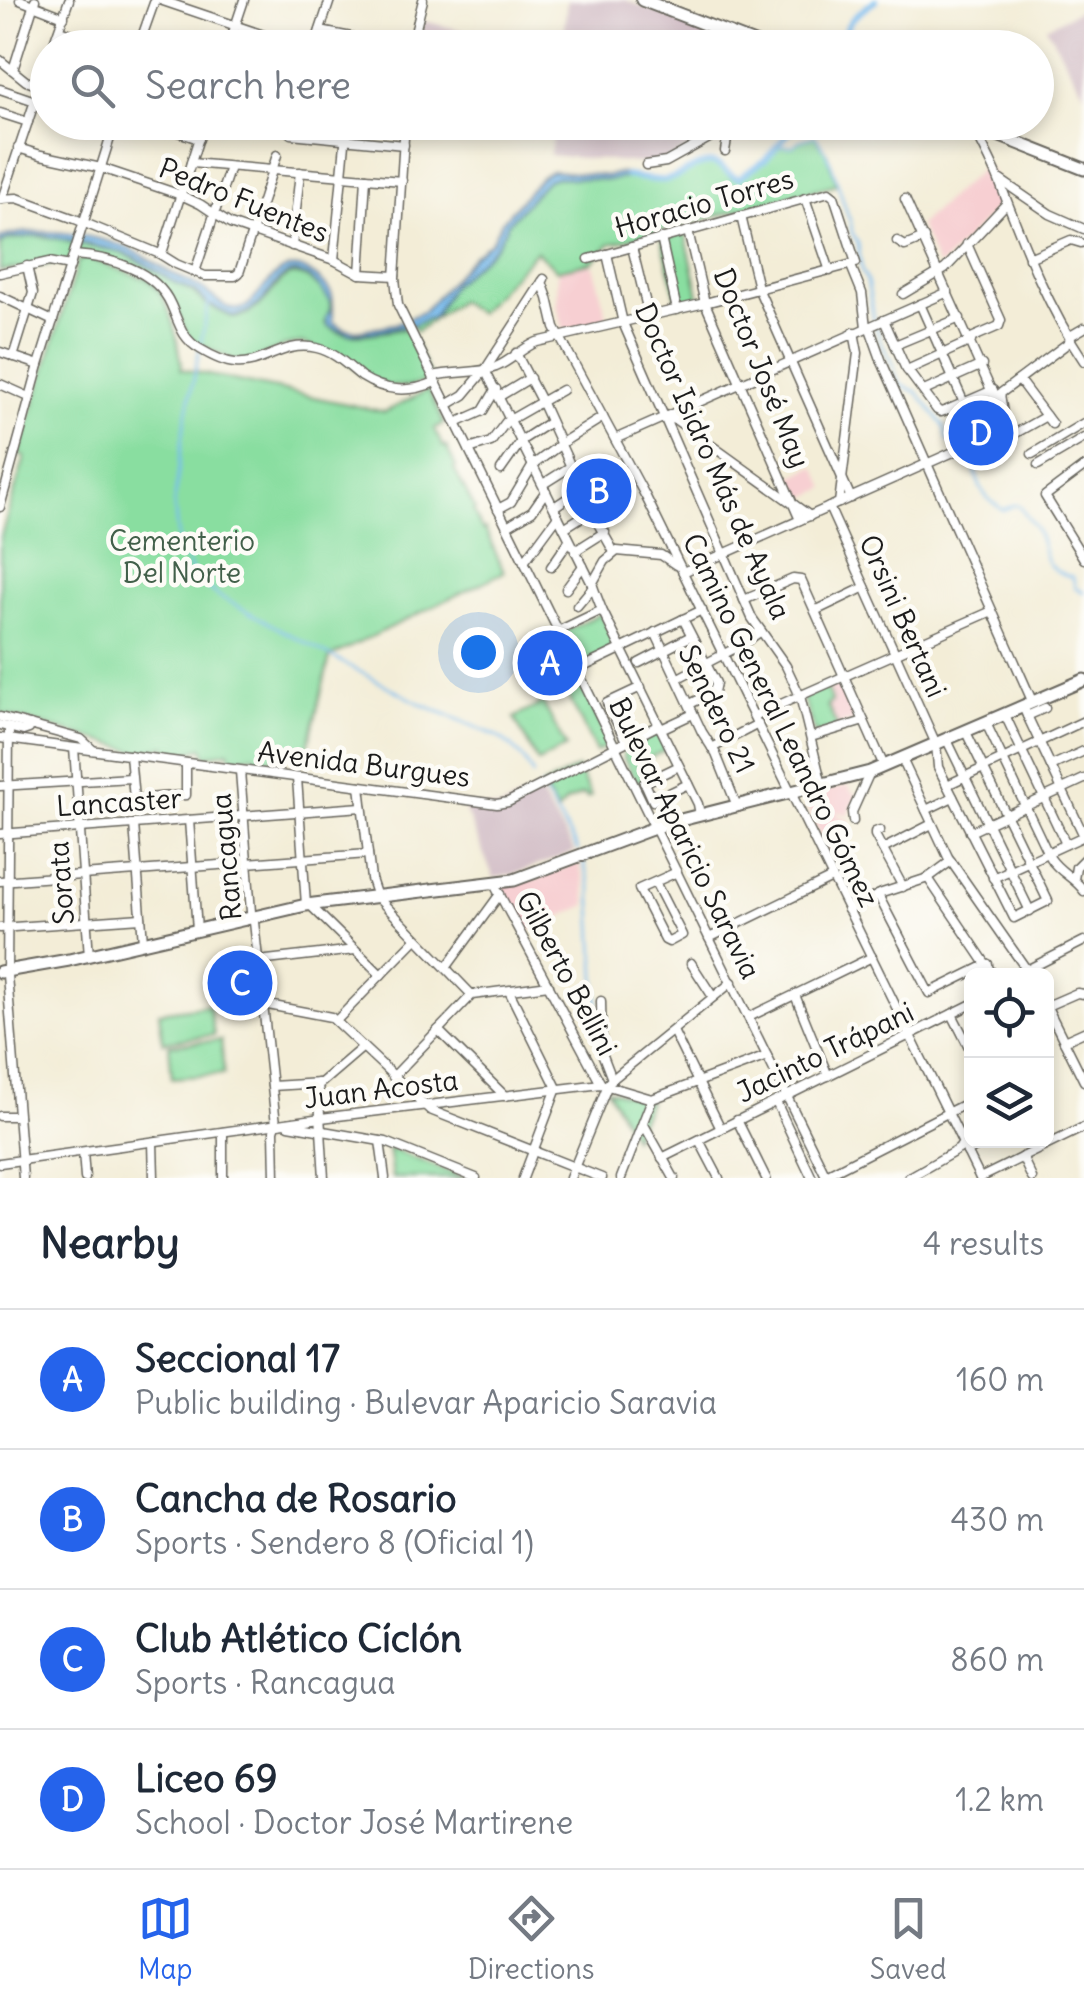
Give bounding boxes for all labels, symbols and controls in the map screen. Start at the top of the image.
search box [30,30,1054,140]
icon: search [65,58,120,113]
text: Search here [145,62,351,109]
street label: Pedro Fuentes [154,150,334,250]
street label: Horacio Torres [611,160,797,246]
street label: Doctor José May [706,263,818,473]
street label: Doctor Isidro Más de Ayala [627,297,799,625]
pin: D [948,396,1014,470]
pin: B [566,454,632,528]
park label: Cementerio Del Norte [109,523,255,591]
street label: Camino General Leandro Gómez [675,527,887,913]
street label: Orsini Bertani [851,529,955,703]
pin: A [518,626,582,700]
your location [453,627,504,678]
street label: Sendero 21 [671,639,763,779]
street label: Bulevar Aparicio Saravia [601,691,769,985]
street label: Avenida Burgues [256,733,472,795]
street label: Lancaster [55,780,183,824]
street label: Rancagua [203,792,249,922]
street label: Sorata [40,840,82,926]
street label: Gilberto Bellini [509,885,625,1061]
pin: C [208,946,272,1020]
map controls [964,968,1054,1148]
button: locate [964,968,1054,1058]
street label: Jacinto Trápani [731,994,919,1110]
button: layers [964,1058,1054,1148]
street label: Juan Acosta [302,1062,460,1116]
text: Nearby [40,1217,179,1269]
text: 4 results [923,1223,1044,1264]
text: Seccional 17 [135,1335,340,1382]
text: A [62,1359,83,1400]
text: 160 m [956,1359,1044,1400]
text: Public building · Bulevar Aparicio Saravia [135,1382,717,1423]
text: Cancha de Rosario [135,1475,457,1522]
text: B [62,1499,83,1540]
text: 430 m [951,1499,1044,1540]
text: Sports · Sendero 8 (Oficial 1) [135,1522,534,1563]
text: Club Atlético Cíclón [135,1615,462,1662]
text: C [62,1639,83,1680]
text: 860 m [950,1639,1044,1680]
text: Sports · Rancagua [135,1662,396,1703]
text: Liceo 69 [135,1755,278,1802]
text: D [61,1779,84,1820]
text: 1.2 km [955,1779,1044,1820]
text: School · Doctor José Martirene [135,1802,573,1843]
tab: Map [138,1891,193,1987]
tab: Directions [468,1891,594,1987]
tab: Saved [870,1891,946,1987]

